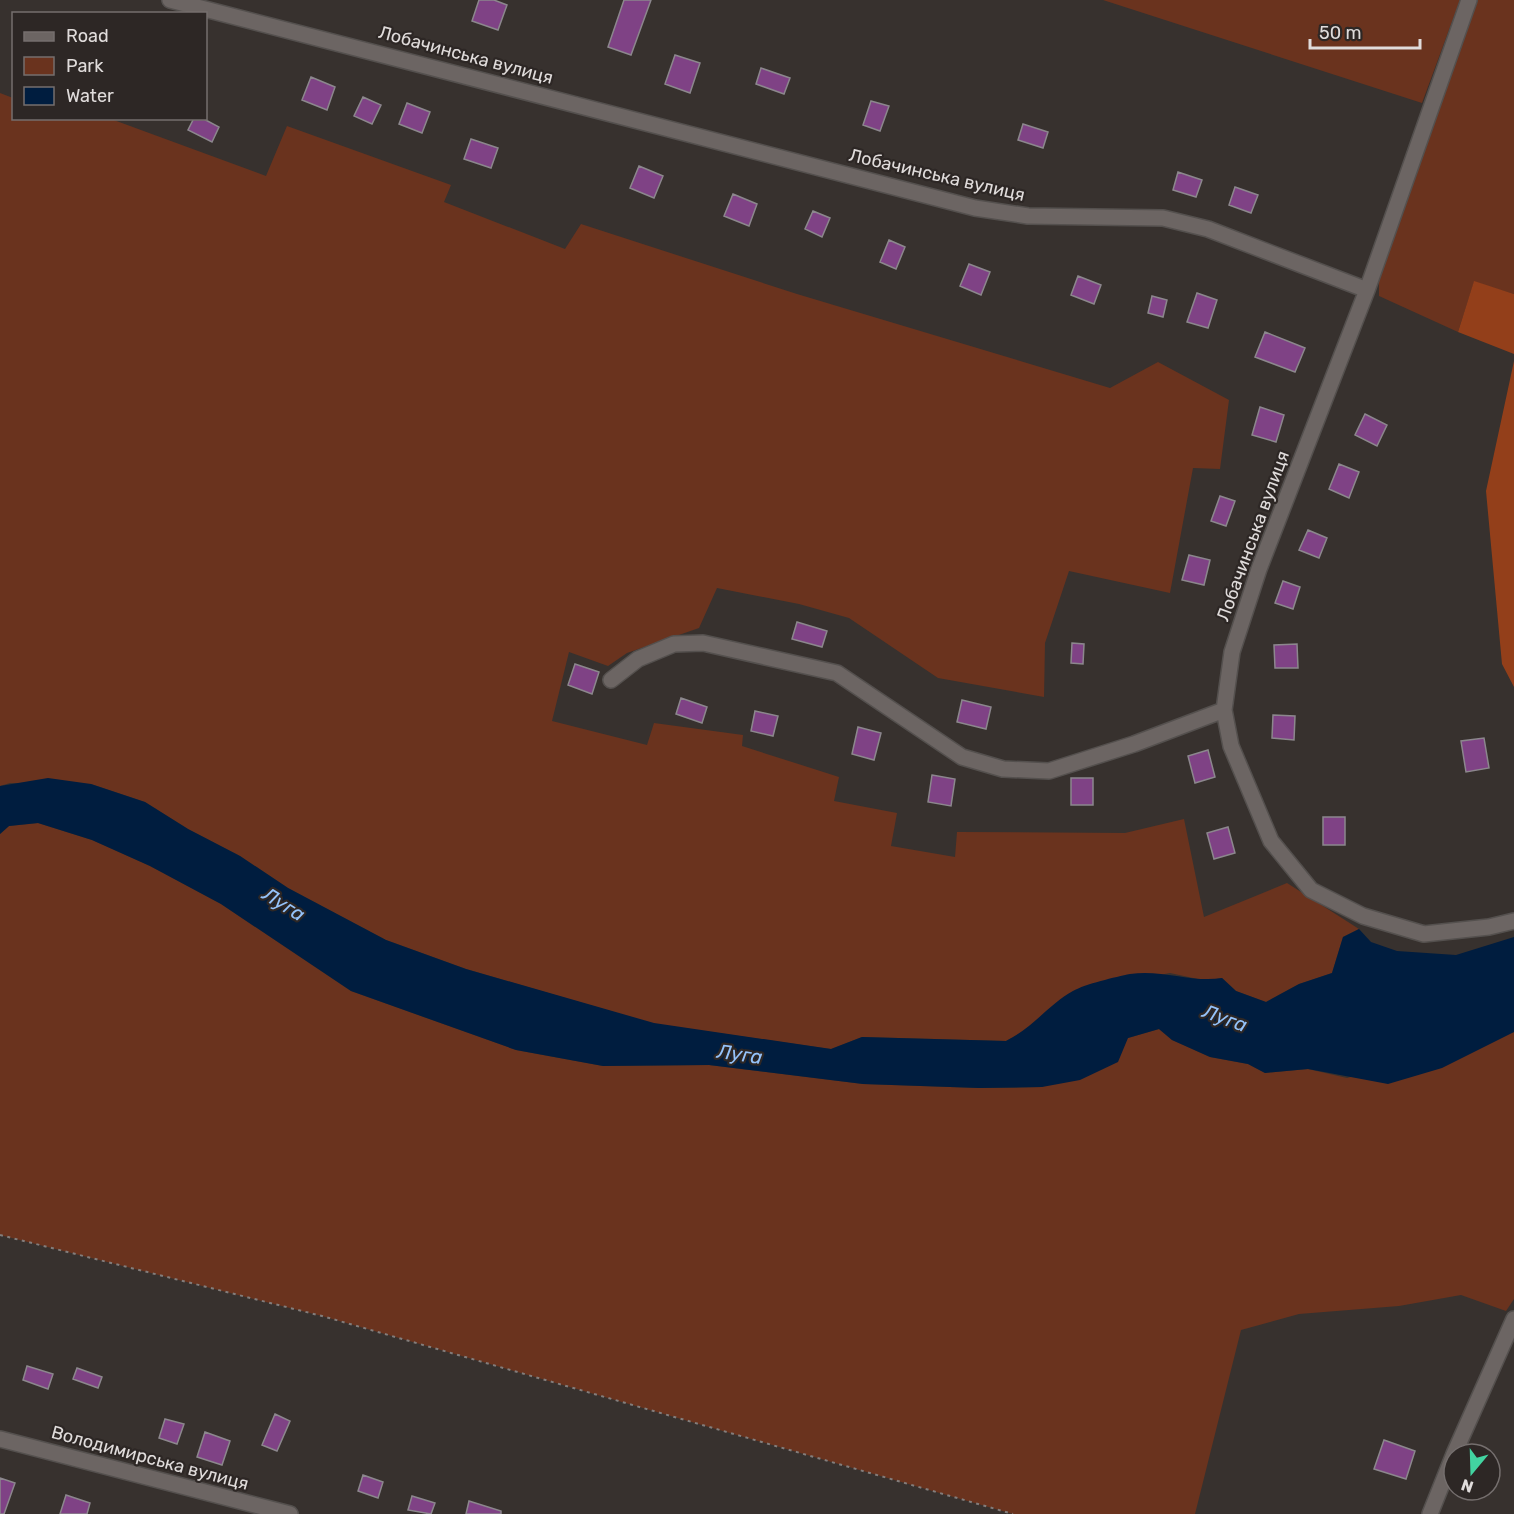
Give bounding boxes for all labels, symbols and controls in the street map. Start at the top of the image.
legend [12,12,207,120]
scale bar [1310,12,1420,50]
street label: Лобачинська вулиця [376,21,556,89]
text: 50 m [1319,22,1362,44]
text: Road [66,25,109,47]
text: Park [66,55,104,77]
text: Water [66,85,114,107]
street label: Лобачинська вулиця [847,144,1027,206]
street label: Лобачинська вулиця [1212,448,1294,624]
water label: Луга [258,881,310,926]
water label: Луга [1199,999,1251,1037]
water label: Луга [715,1039,764,1069]
street label: Володимирська вулиця [49,1421,251,1495]
north arrow [1442,1442,1502,1502]
text: N [1459,1475,1476,1497]

